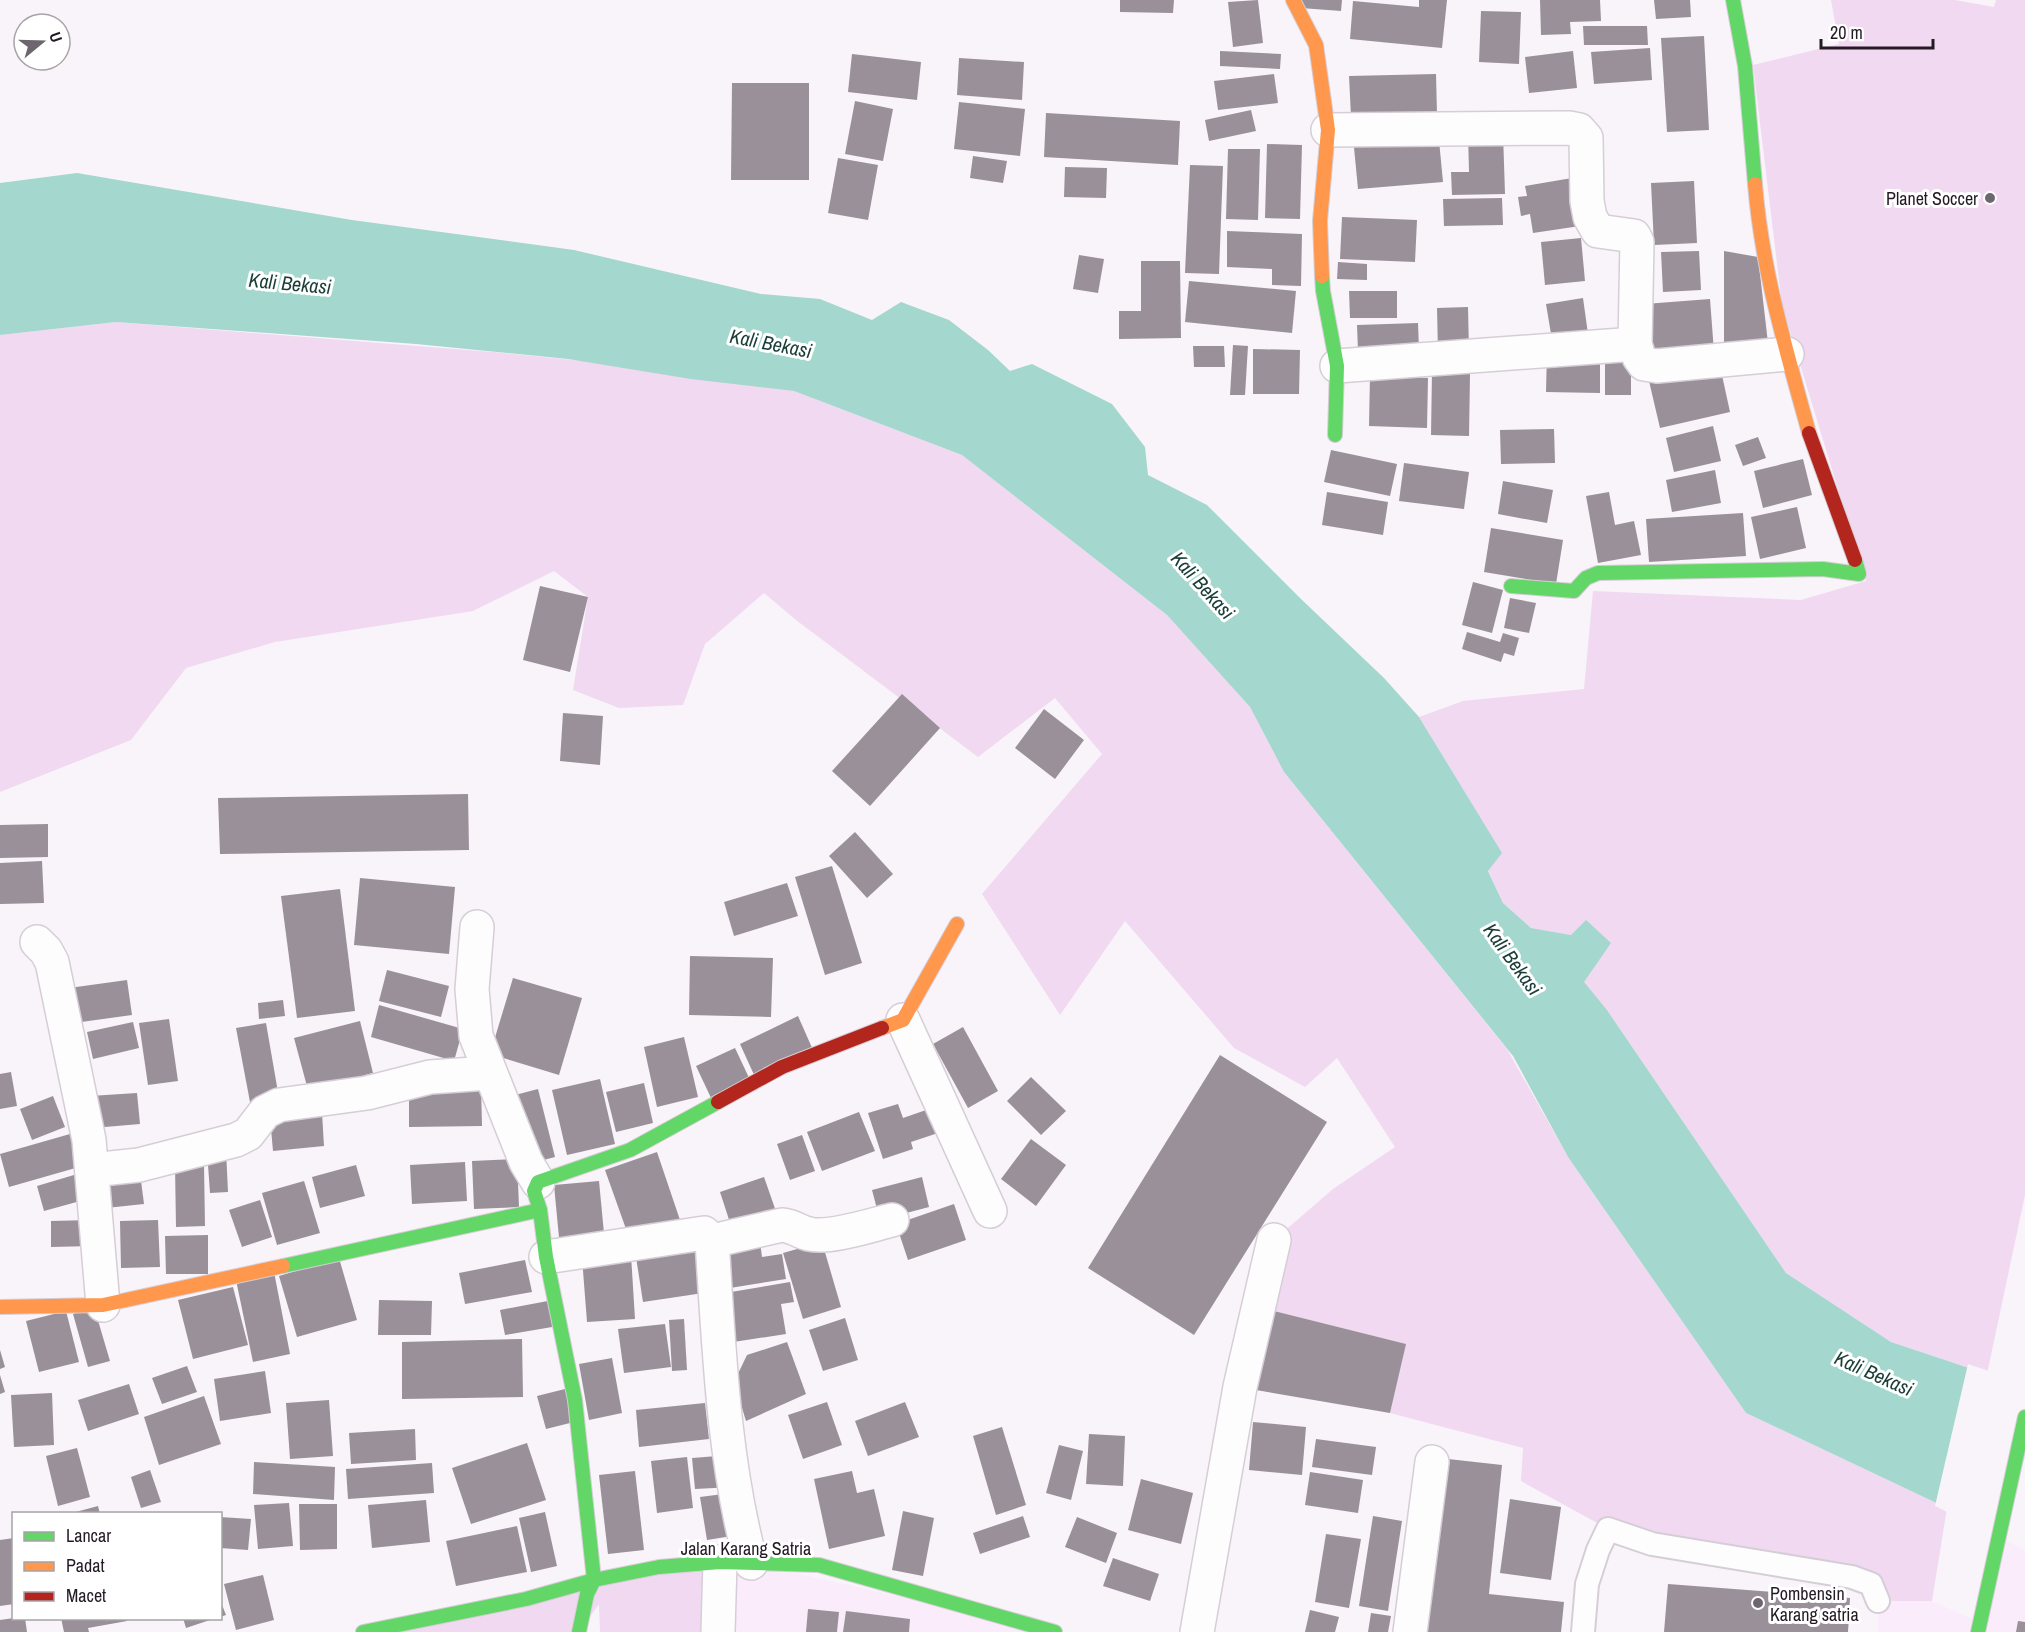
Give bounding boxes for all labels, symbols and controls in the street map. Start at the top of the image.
north arrow [12,12,72,72]
scale bar [1821,12,1934,50]
text: 20 m [1830,20,1863,45]
text: U [44,29,68,45]
place label: Planet Soccer [1886,186,1978,211]
marker: Planet Soccer [1983,191,1997,205]
water label: Kali Bekasi [247,266,333,300]
water label: Kali Bekasi [728,322,815,364]
water label: Kali Bekasi [1165,545,1241,625]
water label: Kali Bekasi [1478,918,1549,1001]
water label: Kali Bekasi [1831,1344,1918,1402]
legend [12,1512,222,1620]
text: Lancar [66,1523,111,1548]
street label: Jalan Karang Satria [681,1536,811,1561]
text: Padat [66,1553,105,1578]
place label: Pombensin Karang satria [1770,1581,1859,1627]
text: Macet [66,1583,106,1608]
marker: Pombensin Karang satria [1751,1596,1765,1610]

